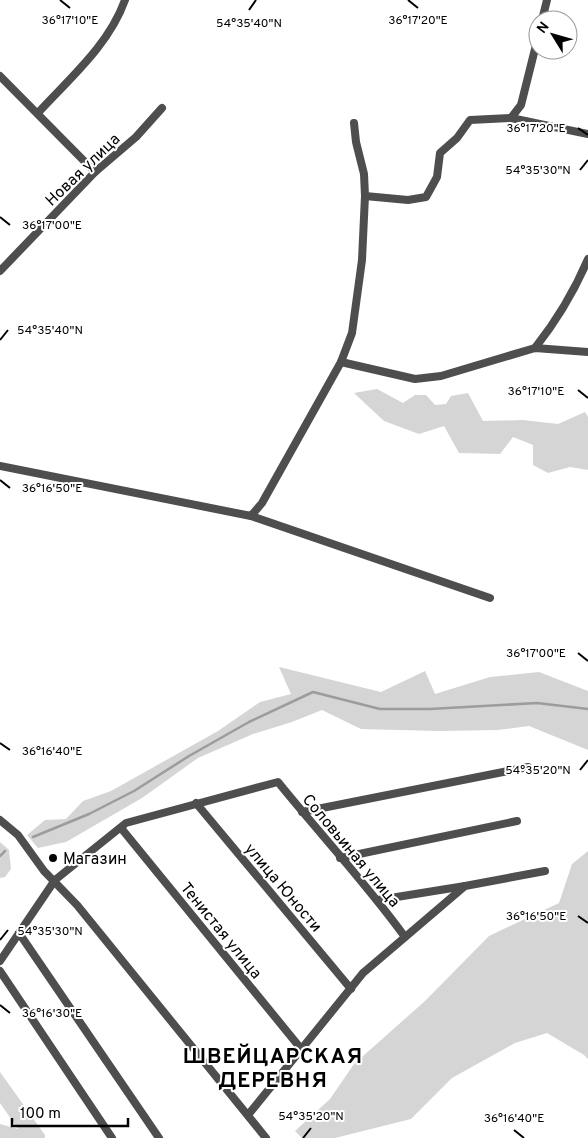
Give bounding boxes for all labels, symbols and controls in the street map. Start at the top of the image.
north arrow [528,10,578,60]
text: 36°17'10"E [42,13,98,29]
text: 36°17'20"E [388,13,448,29]
text: 54°35'40"N [216,16,282,32]
text: N [534,19,554,37]
text: 36°17'20"E [506,121,566,137]
street label: Новая улица [42,130,125,211]
text: 54°35'30"N [505,163,571,179]
text: 36°17'00"E [22,218,82,234]
text: 54°35'40"N [17,323,83,339]
text: 36°17'10"E [508,384,564,400]
text: 36°16'50"E [22,481,82,497]
text: 36°17'00"E [506,646,566,662]
text: 36°16'40"E [22,744,82,760]
text: 54°35'20"N [505,763,571,779]
street label: Соловьиная улица [297,791,404,912]
street label: улица Юности [239,840,326,937]
place label: Магазин [63,850,127,870]
marker: Магазин [47,852,59,864]
street label: Тенистая улица [175,879,265,984]
text: 36°16'50"E [506,909,566,925]
text: 54°35'30"N [17,924,83,940]
text: 36°16'30"E [22,1006,82,1022]
district label: ШВЕЙЦАРСКАЯ ДЕРЕВНЯ [183,1043,363,1095]
scale bar [12,1096,129,1128]
text: 100 m [20,1105,61,1124]
text: 54°35'20"N [278,1109,344,1125]
text: 36°16'40"E [484,1111,544,1127]

